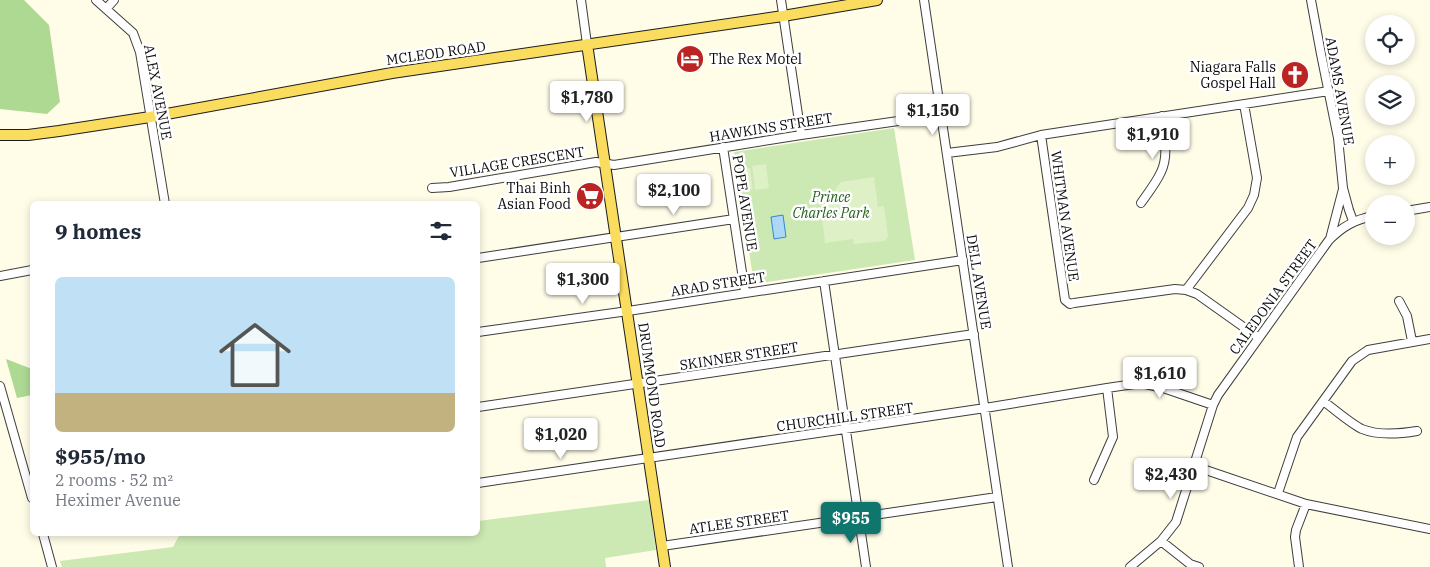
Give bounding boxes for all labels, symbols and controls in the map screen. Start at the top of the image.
map controls [1365,15,1415,245]
button: locate [1365,15,1415,65]
street label: ADAMS AVENUE [1322,35,1358,147]
street label: MCLEOD ROAD [385,37,487,69]
street label: ALEX AVENUE [140,43,176,141]
hotel icon: The Rex Motel [675,44,705,74]
place label: The Rex Motel [709,50,802,68]
place label: Niagara Falls Gospel Hall [1190,58,1276,92]
church icon: Niagara Falls Gospel Hall [1280,60,1310,90]
button: layers [1365,75,1415,125]
pin: $1,780 [546,80,628,123]
text: $1,780 [561,87,613,107]
pin: $1,150 [892,94,974,136]
text: $1,150 [907,100,959,120]
street label: HAWKINS STREET [708,108,834,146]
pin: $1,910 [1112,118,1194,160]
text: $1,910 [1127,124,1179,144]
button: + [1365,135,1415,185]
street label: VILLAGE CRESCENT [448,142,586,182]
street label: WHITMAN AVENUE [1047,149,1083,283]
street label: POPE AVENUE [729,154,761,252]
pin: $2,100 [633,174,715,216]
place label: Thai Binh Asian Food [498,179,571,213]
text: $2,100 [648,180,700,200]
supermarket icon: Thai Binh Asian Food [575,181,605,211]
park label: Prince Charles Park [792,188,870,222]
button: − [1365,195,1415,245]
text: 9 homes [55,217,141,245]
icon: filters [427,217,455,245]
street label: DELL AVENUE [963,233,995,331]
street label: CALEDONIA STREET [1225,236,1321,358]
pin: $1,300 [542,262,624,305]
street label: ARAD STREET [669,268,767,300]
text: $1,300 [557,269,609,289]
icon: home [210,310,300,400]
street label: DRUMMOND ROAD [634,321,670,449]
street label: SKINNER STREET [678,338,800,374]
pin: $1,610 [1119,356,1201,399]
text: $1,610 [1134,363,1186,383]
street label: CHURCHILL STREET [775,398,915,436]
pin: $1,020 [520,418,602,460]
text: $1,020 [535,424,587,444]
text: $955/mo [55,442,146,470]
pin: $2,430 [1130,458,1212,500]
text: $2,430 [1145,464,1197,484]
text: 2 rooms · 52 m² [55,470,173,490]
text: Heximer Avenue [55,490,181,510]
pin: $955 [821,502,881,544]
street label: ATLEE STREET [688,506,790,538]
text: $955 [832,508,870,528]

